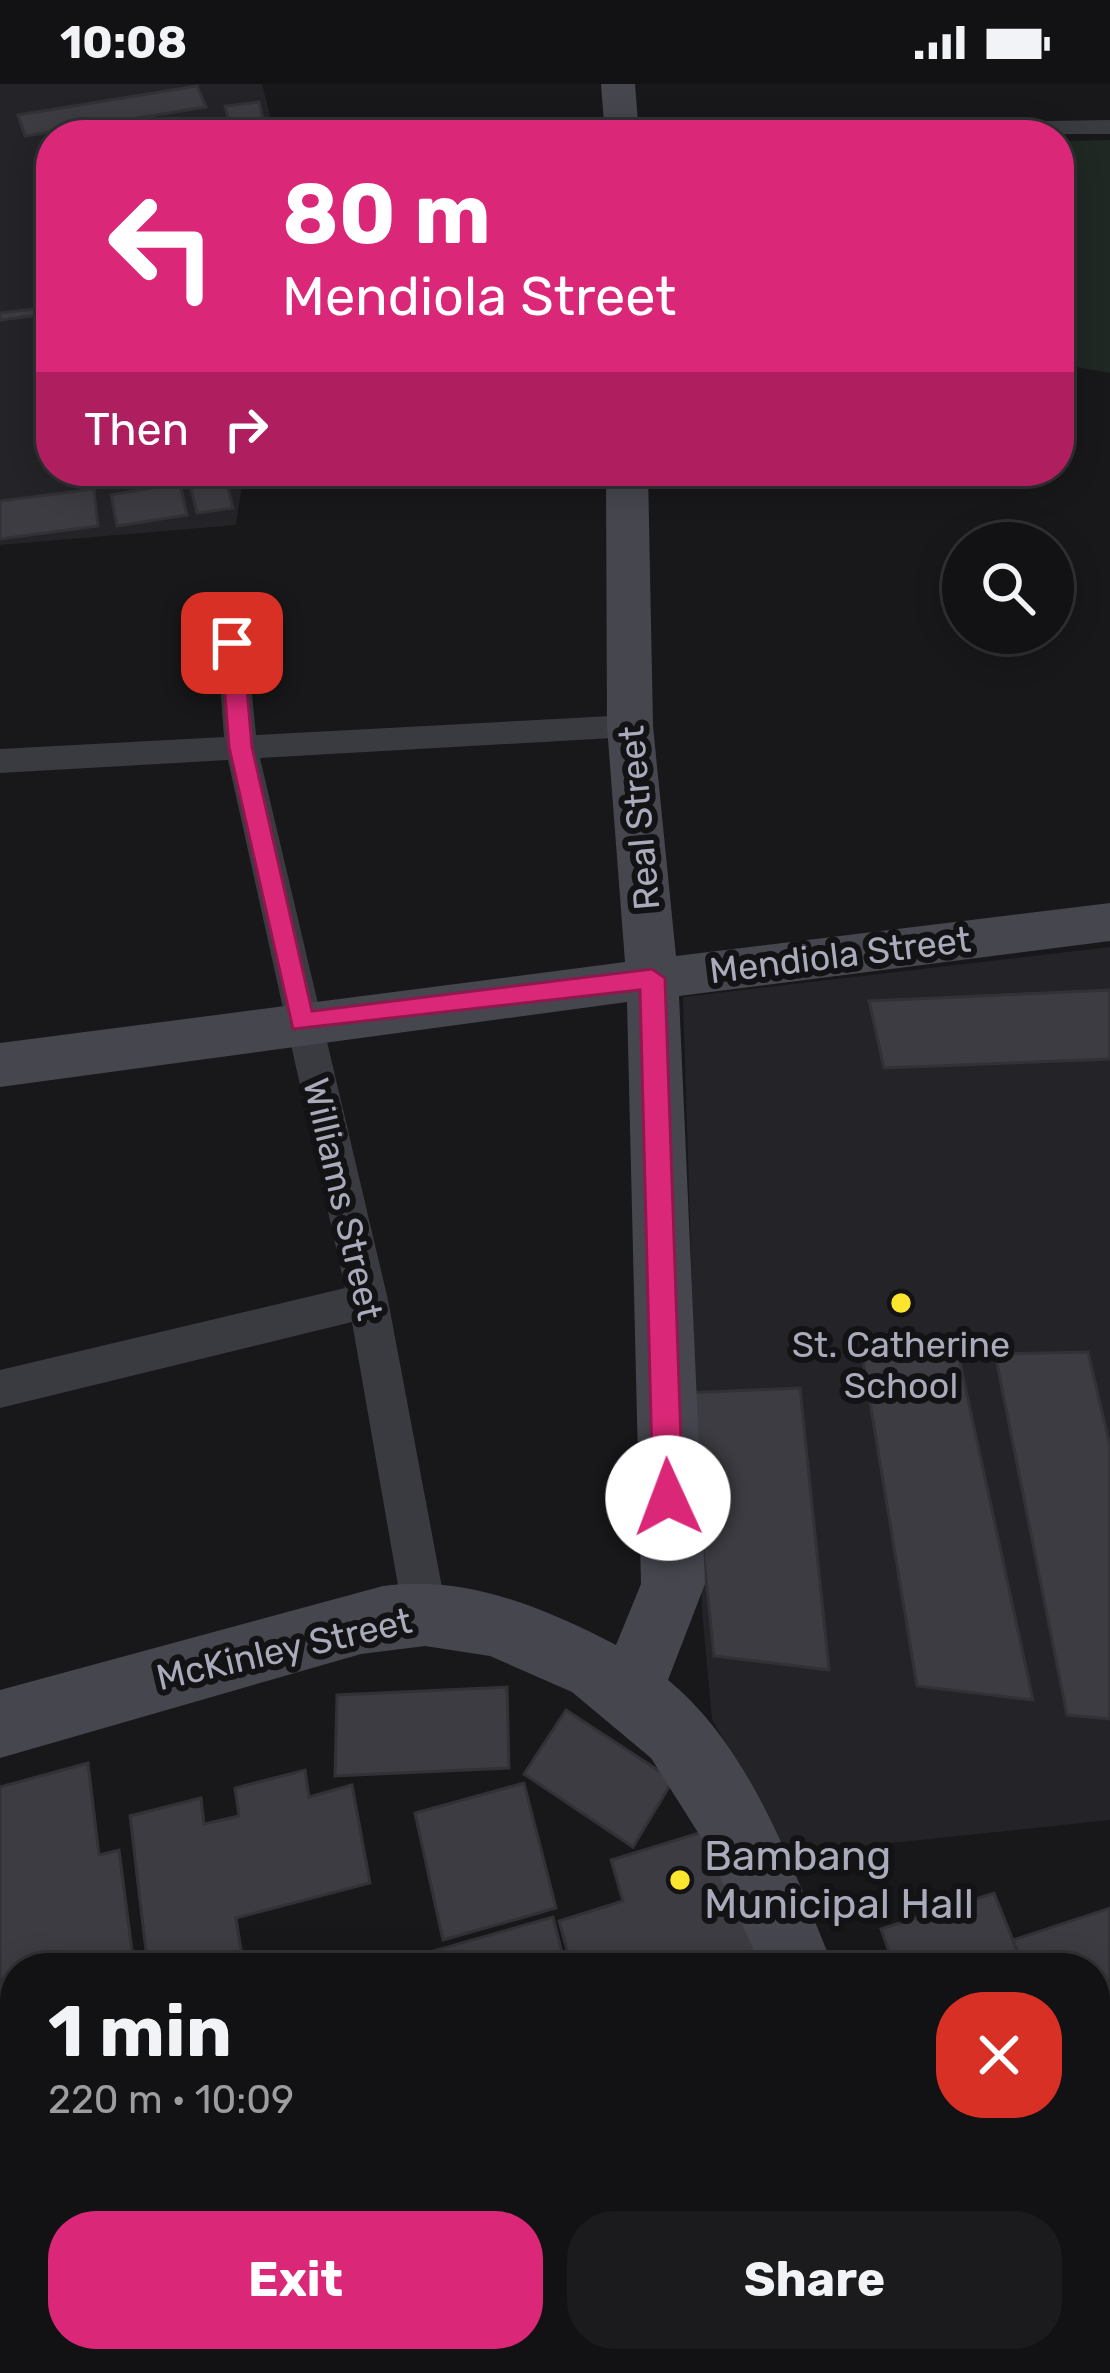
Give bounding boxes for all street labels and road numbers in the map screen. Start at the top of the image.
street label: Real Street [610,724,668,912]
street label: Mendiola Street [707,918,973,992]
street label: Williams Street [294,1074,392,1324]
street label: McKinley Street [152,1599,416,1699]

